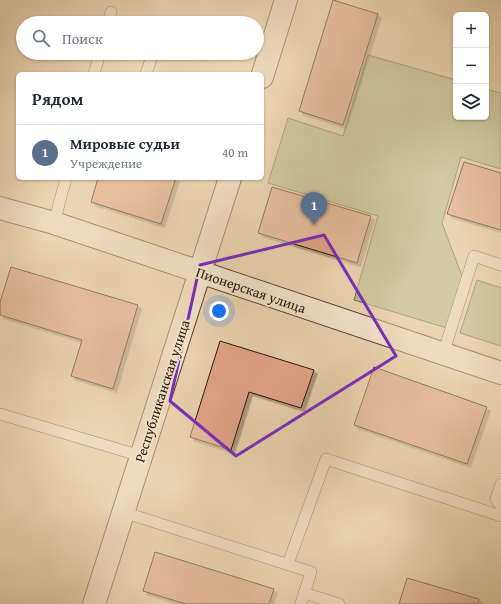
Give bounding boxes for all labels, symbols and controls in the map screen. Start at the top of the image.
map controls [453,12,489,120]
button: + [453,12,489,48]
search box [16,16,264,60]
icon: search [30,27,52,49]
text: Поиск [62,28,103,49]
button: − [453,48,489,84]
button: layers [453,84,489,120]
text: Рядом [32,86,83,111]
text: Мировые судьи [70,133,180,154]
text: 1 [42,143,48,162]
text: 40 m [222,143,248,162]
text: Учреждение [70,154,142,173]
pin: 1 [301,192,327,225]
street label: Пионерская улица [193,262,309,318]
your location [209,301,229,321]
street label: Республиканская улица [129,317,195,465]

